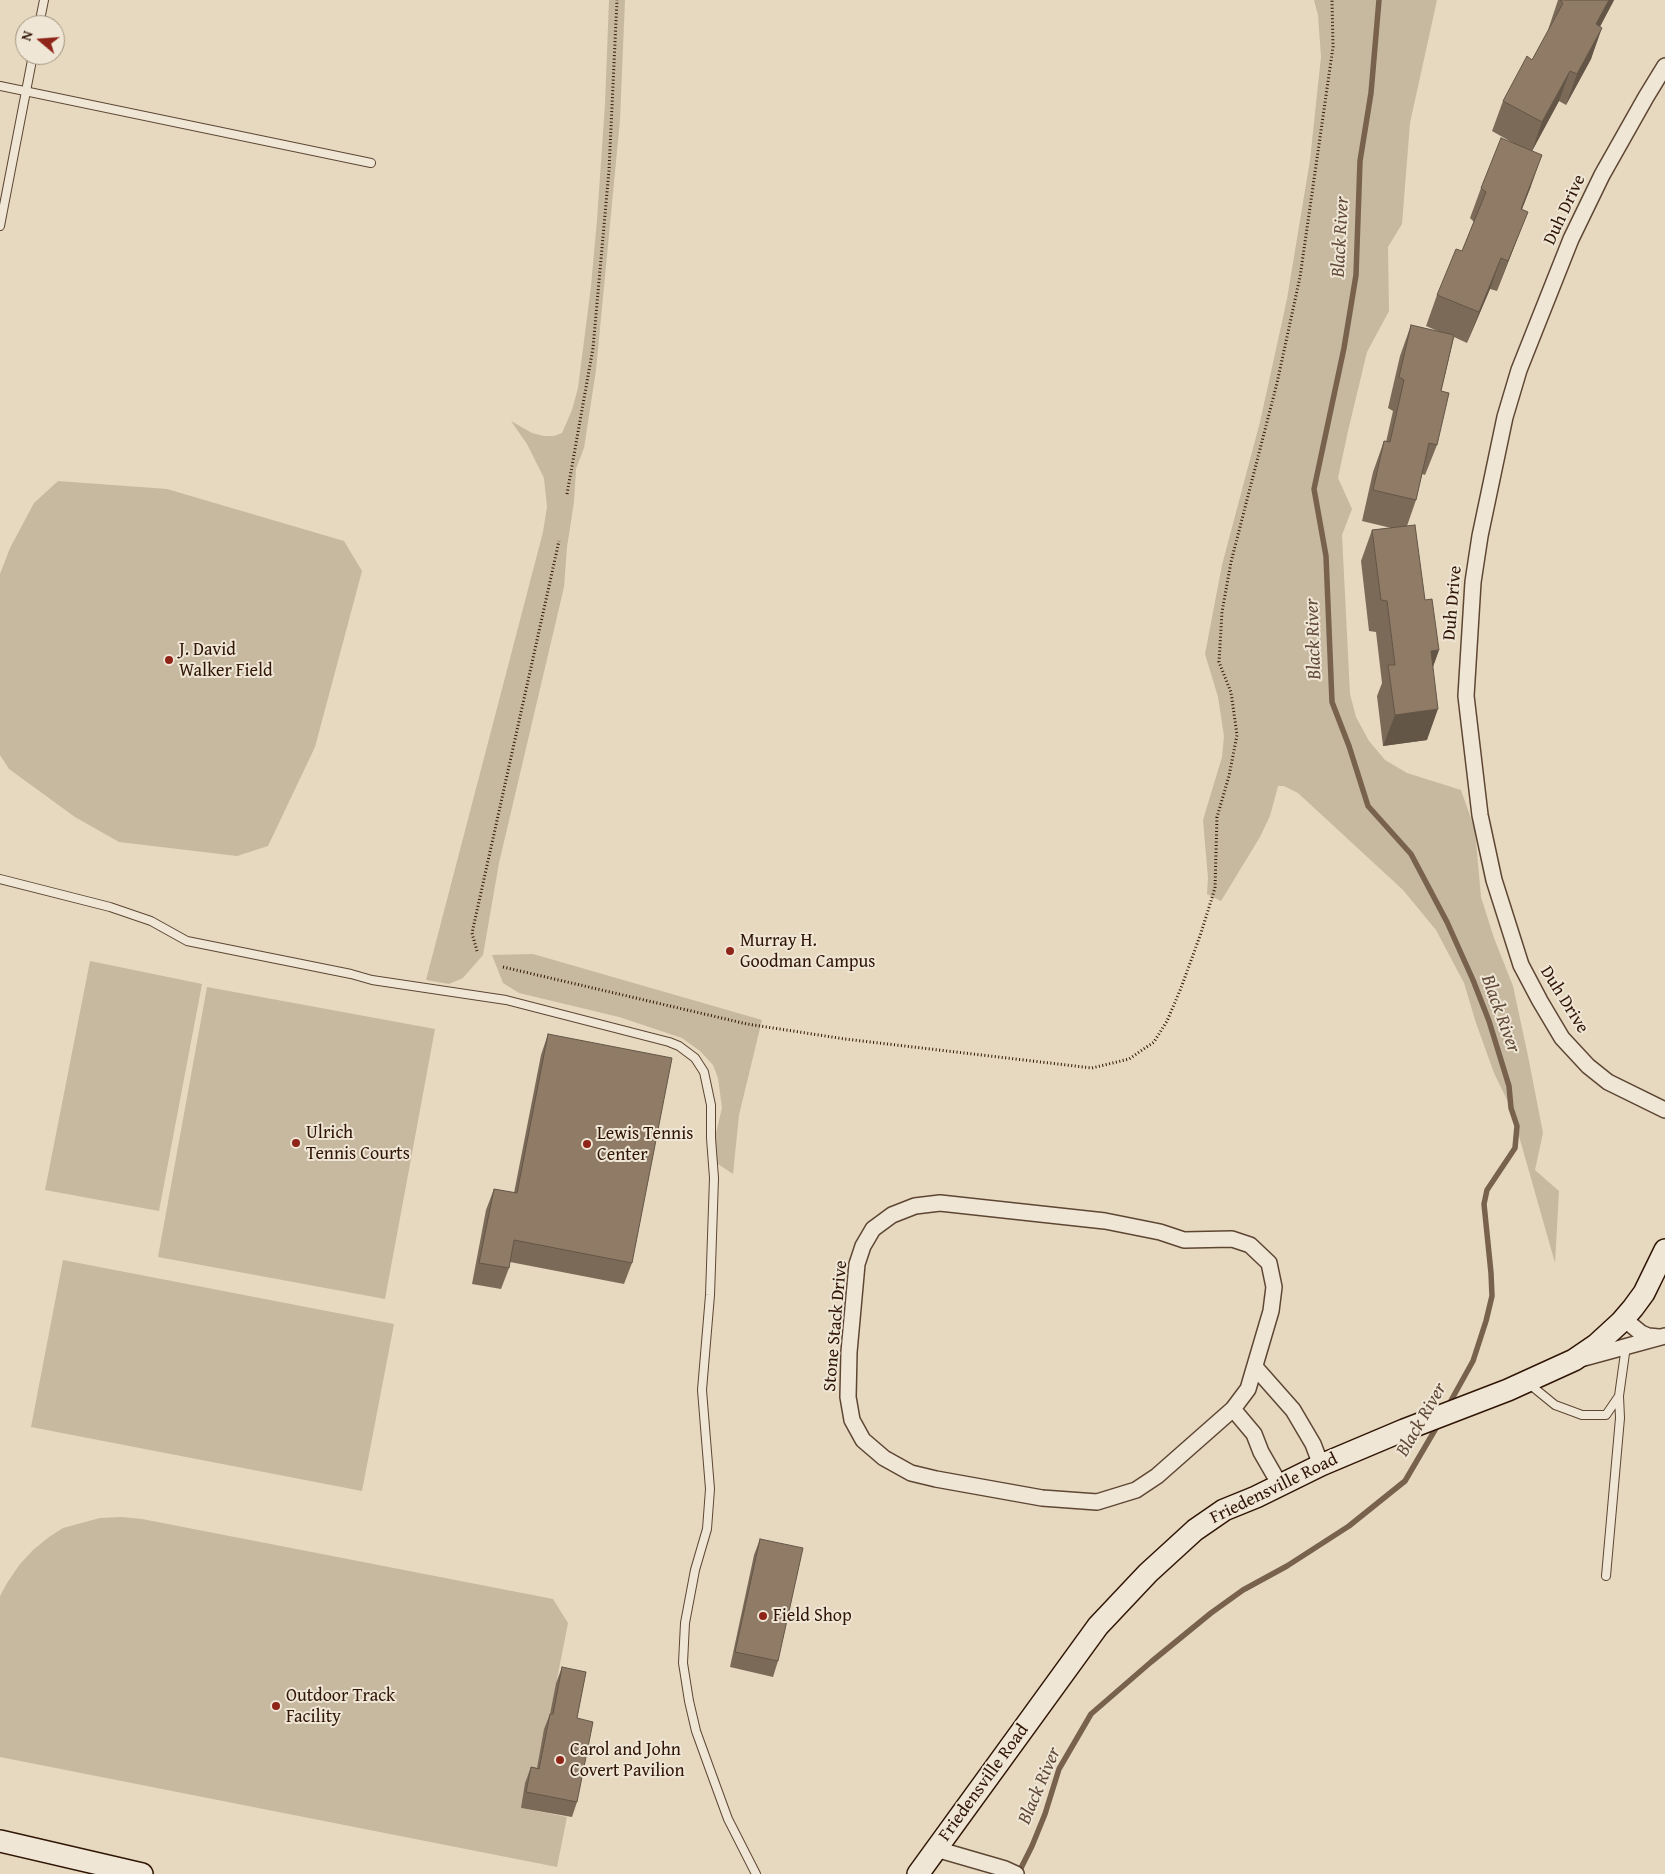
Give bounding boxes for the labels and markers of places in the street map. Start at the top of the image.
place label: J. David Walker Field [179,639,273,682]
marker: J. David Walker Field [163,654,175,666]
place label: Murray H. Goodman Campus [740,930,875,972]
marker: Murray H. Goodman Campus [724,945,736,957]
place label: Ulrich Tennis Courts [306,1122,410,1164]
place label: Lewis Tennis Center [597,1123,693,1166]
marker: Ulrich Tennis Courts [290,1137,302,1149]
marker: Lewis Tennis Center [581,1138,593,1150]
place label: Field Shop [773,1605,852,1627]
marker: Field Shop [757,1610,769,1622]
place label: Outdoor Track Facility [286,1685,395,1728]
marker: Outdoor Track Facility [270,1700,282,1712]
place label: Carol and John Covert Pavilion [570,1739,685,1782]
marker: Carol and John Covert Pavilion [554,1754,566,1766]

